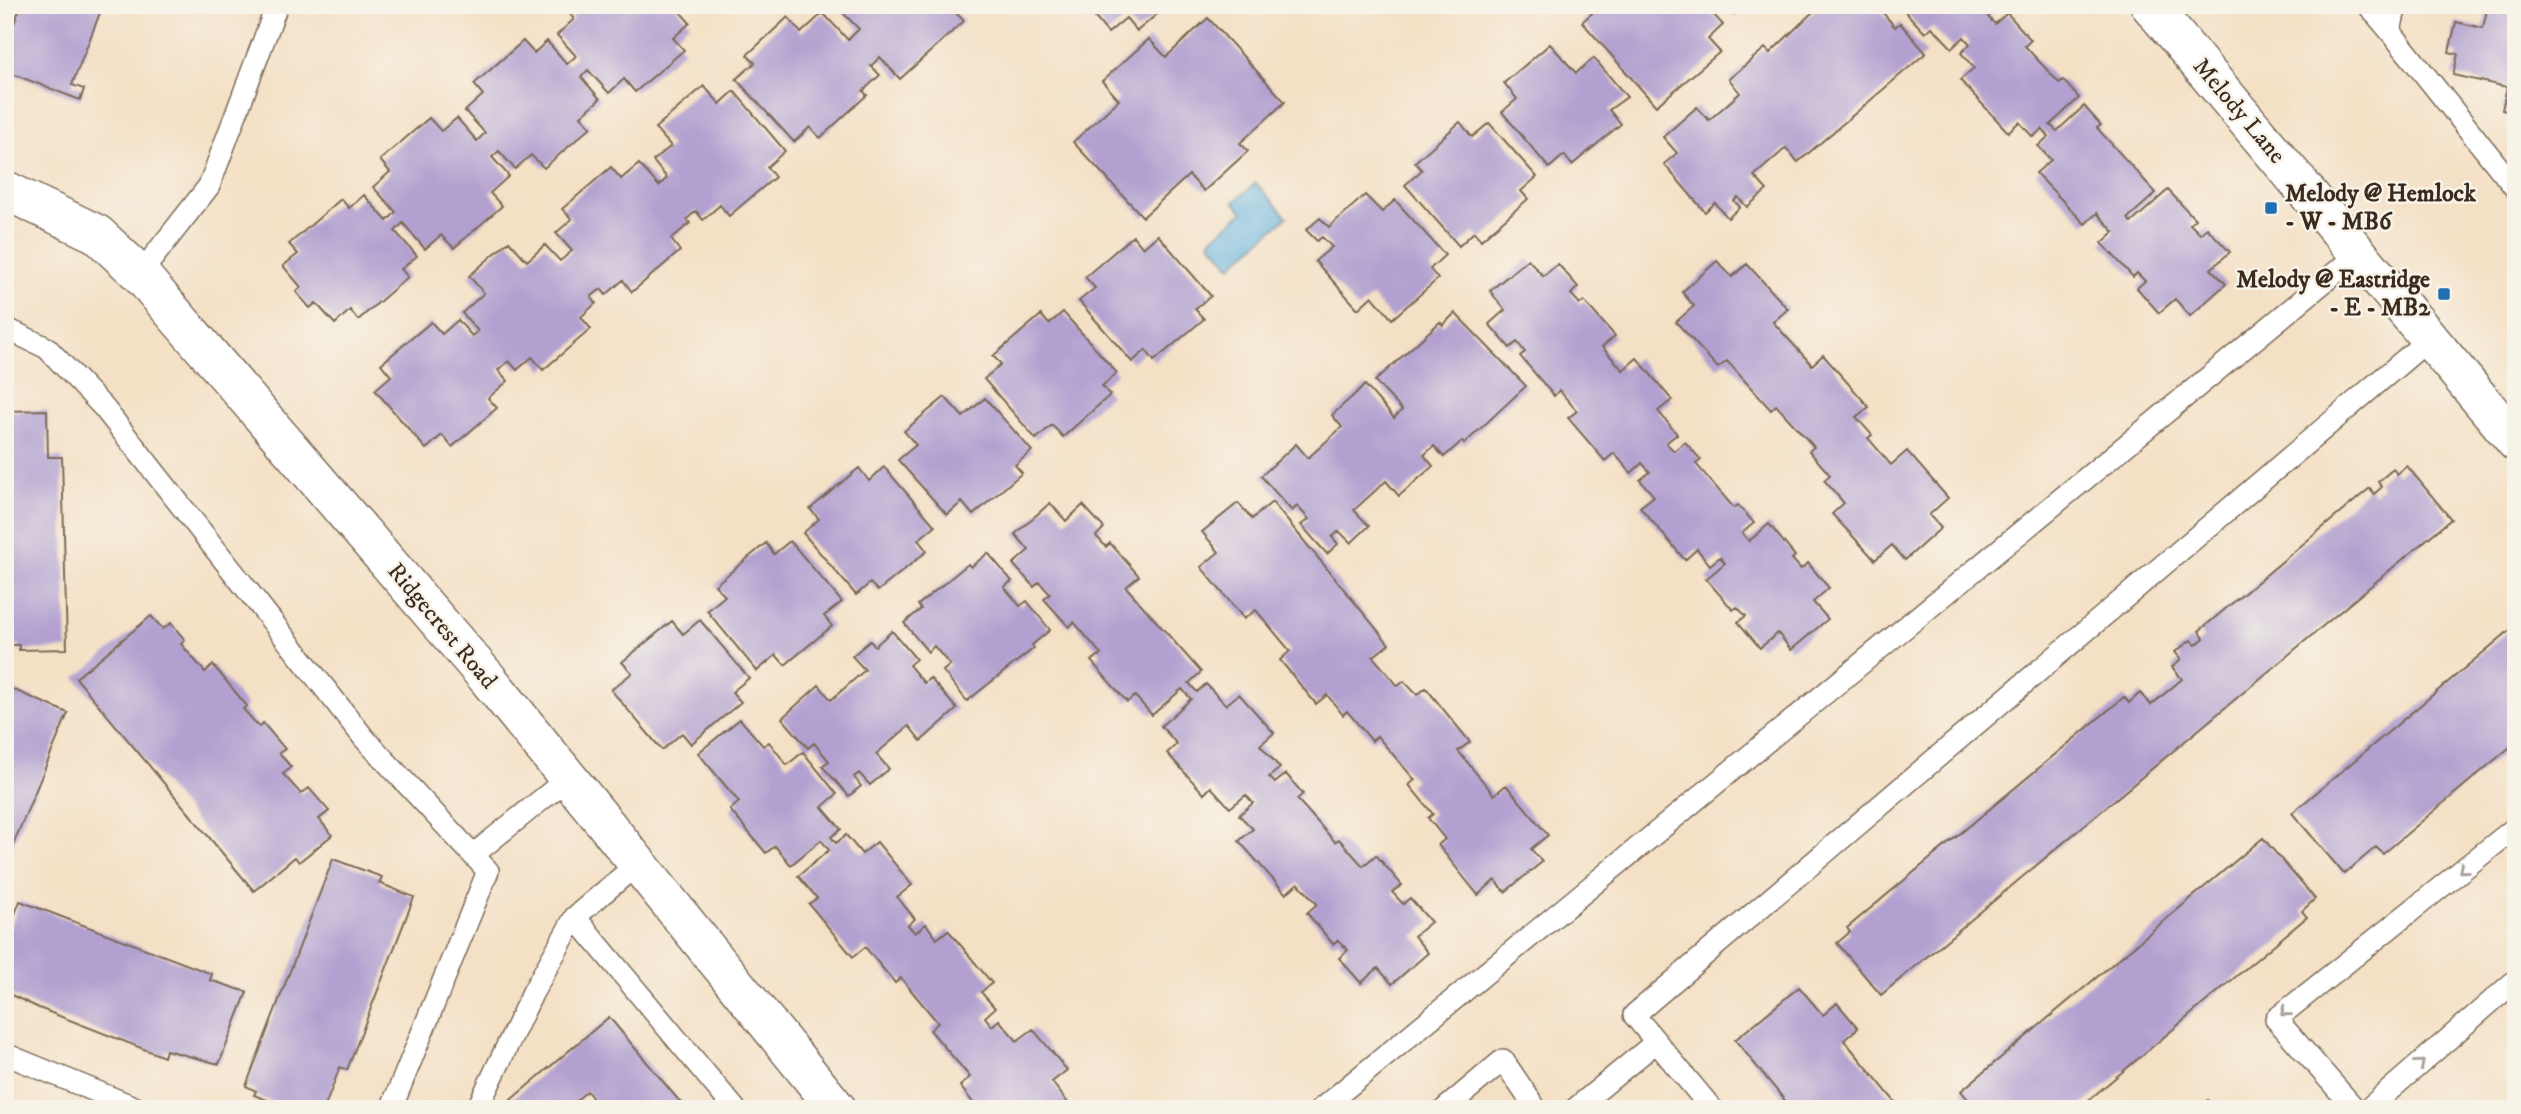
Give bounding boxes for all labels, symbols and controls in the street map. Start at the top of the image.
street label: Melody Lane [2186,52,2292,170]
place label: Melody @ Hemlock - W - MB6 [2285,179,2477,237]
marker: Melody @ Hemlock - W - MB6 [2263,200,2279,216]
place label: Melody @ Eastridge - E - MB2 [2236,265,2431,323]
marker: Melody @ Eastridge - E - MB2 [2436,286,2452,302]
street label: Ridgecrest Road [381,557,503,695]
one-way arrow [2458,861,2470,874]
one-way arrow [2281,1003,2293,1016]
one-way arrow [2411,1060,2424,1072]

